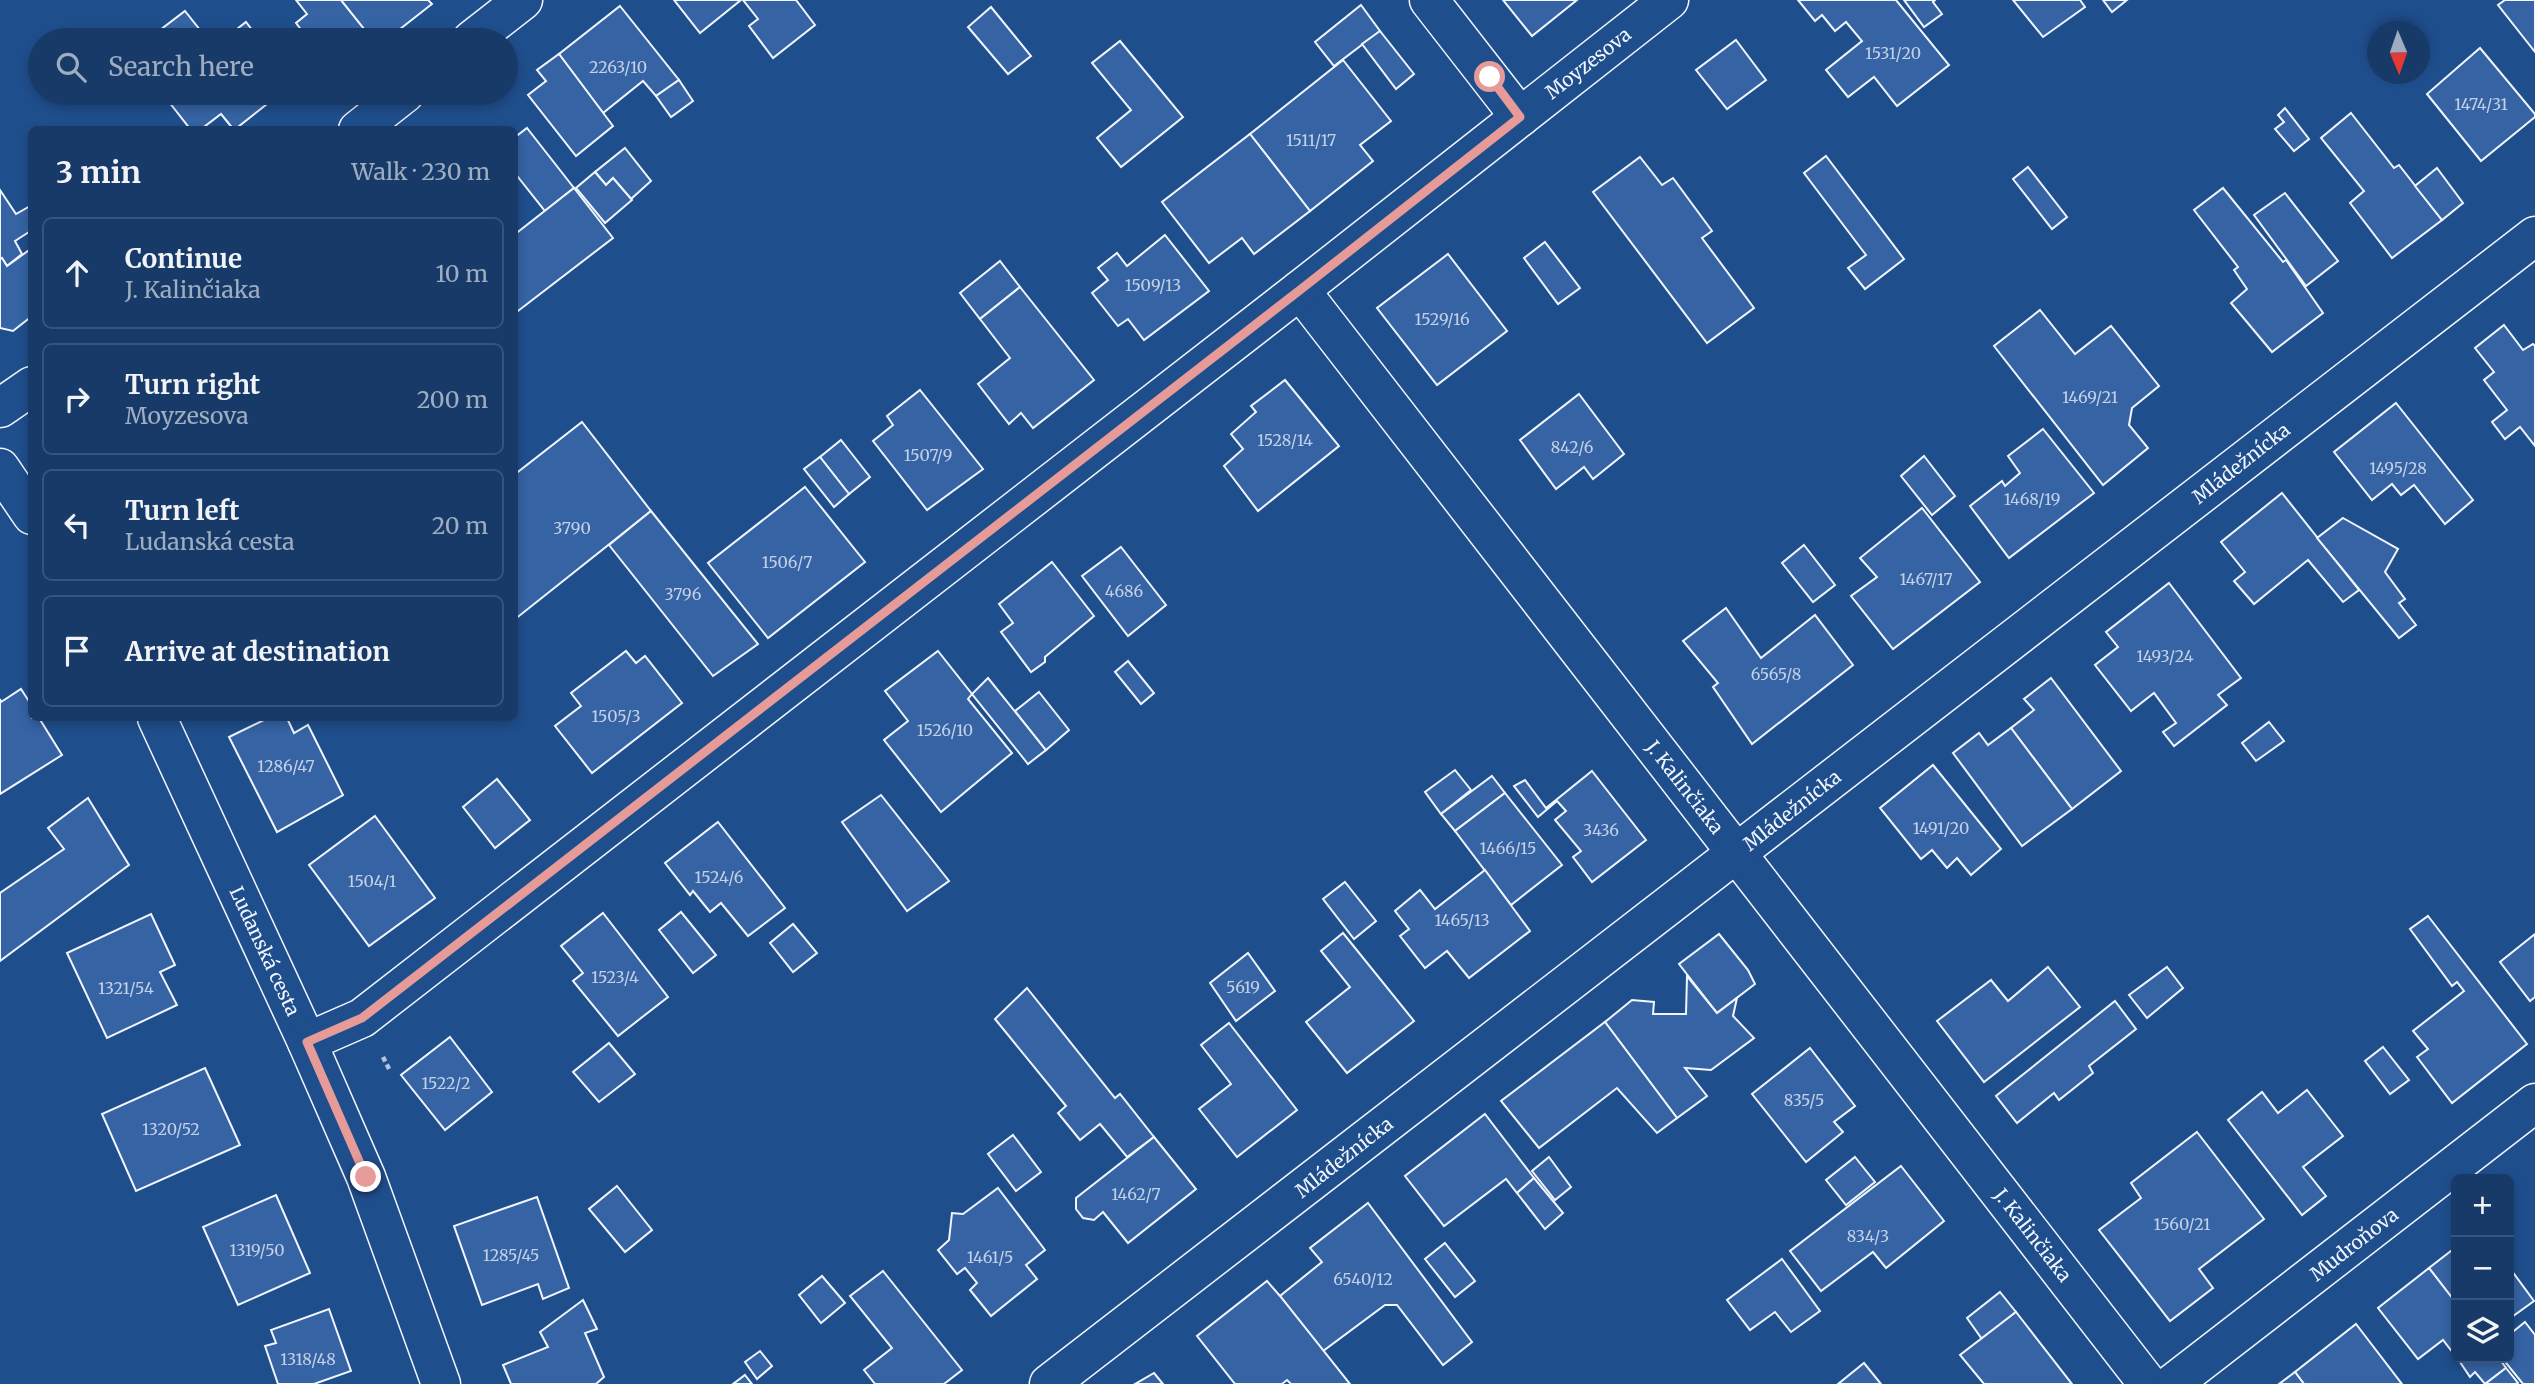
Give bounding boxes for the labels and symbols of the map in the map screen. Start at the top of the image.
north arrow [2367,21,2430,84]
street label: Moyzesova [1540,22,1636,104]
house number: 1531/20 [1865,43,1921,63]
house number: 2263/10 [589,57,647,77]
route start [1474,61,1505,92]
house number: 1474/31 [2454,94,2508,114]
house number: 1511/17 [1286,130,1336,150]
house number: 1509/13 [1125,275,1181,295]
house number: 1529/16 [1414,309,1470,329]
house number: 1469/21 [2062,387,2118,407]
street label: Mládežnícka [2187,417,2295,509]
house number: 1528/14 [1257,430,1313,450]
house number: 842/6 [1551,437,1594,457]
house number: 1507/9 [904,445,952,465]
house number: 1495/28 [2369,458,2427,478]
house number: 1468/19 [2004,489,2060,509]
house number: 3790 [553,518,591,538]
house number: 1506/7 [762,552,812,572]
house number: 1467/17 [1899,569,1953,589]
house number: 4686 [1105,581,1144,601]
house number: 3796 [665,584,702,604]
house number: 1493/24 [2136,646,2194,666]
house number: 6565/8 [1751,664,1801,684]
house number: 1505/3 [591,706,641,726]
house number: 1526/10 [917,720,973,740]
street label: J. Kalinčiaka [1640,735,1729,839]
house number: 1286/47 [257,756,315,776]
street label: Mládežnícka [1738,764,1846,856]
house number: 1491/20 [1913,818,1969,838]
house number: 3436 [1583,820,1619,840]
house number: 1466/15 [1480,838,1536,858]
house number: 1524/6 [695,867,744,887]
house number: 1504/1 [348,871,396,891]
street label: Ludanská cesta [225,882,305,1020]
house number: 1465/13 [1434,910,1490,930]
house number: 1523/4 [591,967,639,987]
house number: 5619 [1226,977,1260,997]
house number: 1321/54 [98,978,154,998]
house number: 1522/2 [421,1073,471,1093]
house number: 835/5 [1784,1090,1824,1110]
street label: Mládežnícka [1290,1111,1398,1203]
house number: 1320/52 [142,1119,200,1139]
route end [350,1161,381,1192]
street label: J. Kalinčiaka [1988,1183,2077,1287]
house number: 1462/7 [1111,1184,1161,1204]
street label: Mudroňova [2305,1202,2403,1286]
house number: 1560/21 [2154,1214,2211,1234]
house number: 834/3 [1847,1226,1889,1246]
house number: 1319/50 [229,1240,285,1260]
house number: 1285/45 [483,1245,539,1265]
house number: 1461/5 [967,1247,1013,1267]
house number: 6540/12 [1333,1269,1393,1289]
house number: 1318/48 [280,1349,336,1369]

